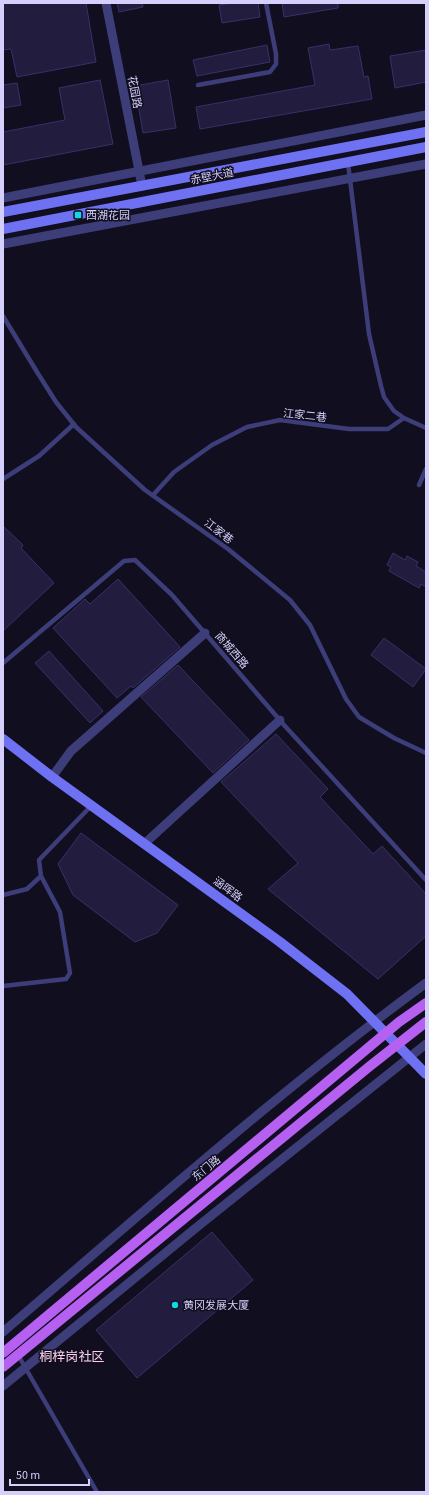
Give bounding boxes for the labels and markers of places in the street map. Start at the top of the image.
place label: 西湖花园 [86,208,130,223]
marker: 西湖花园 [73,210,83,220]
place label: 黄冈发展大厦 [183,1298,249,1313]
marker: 黄冈发展大厦 [170,1300,180,1310]

